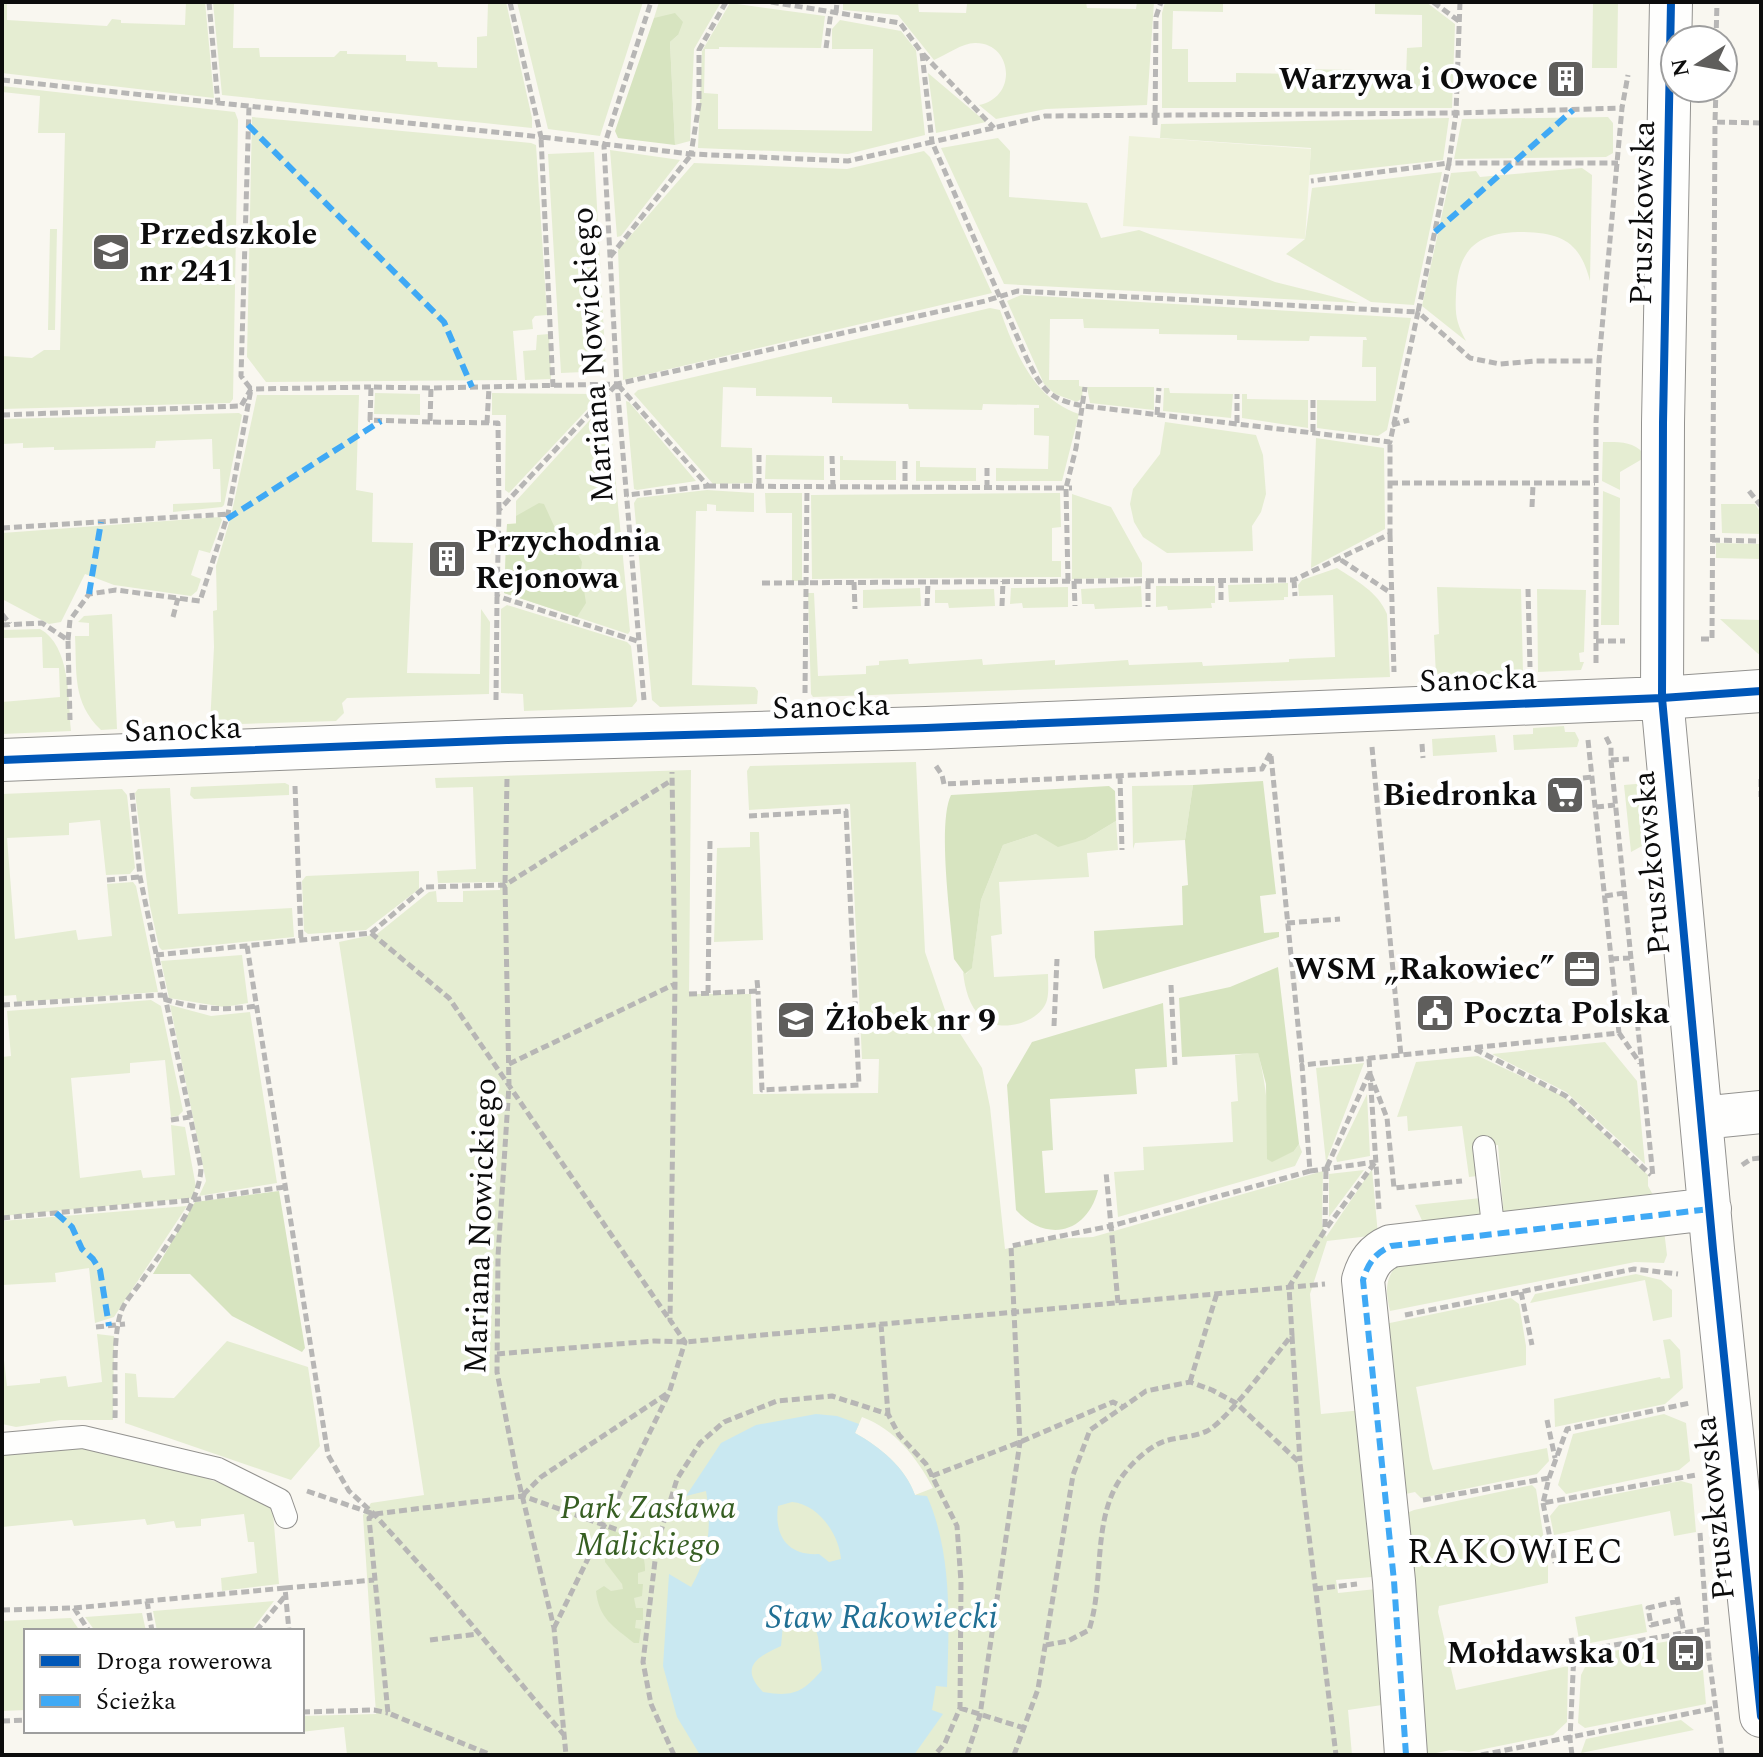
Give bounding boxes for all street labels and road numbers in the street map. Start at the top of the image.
street label: Pruszkowska [1617,120,1669,306]
street label: Mariana Nowickiego [558,206,628,504]
street label: Sanocka [1418,653,1538,707]
street label: Sanocka [771,680,891,734]
street label: Sanocka [123,703,243,757]
street label: Pruszkowska [1620,768,1684,957]
street label: Mariana Nowickiego [451,1077,511,1375]
street label: Pruszkowska [1681,1413,1749,1602]

